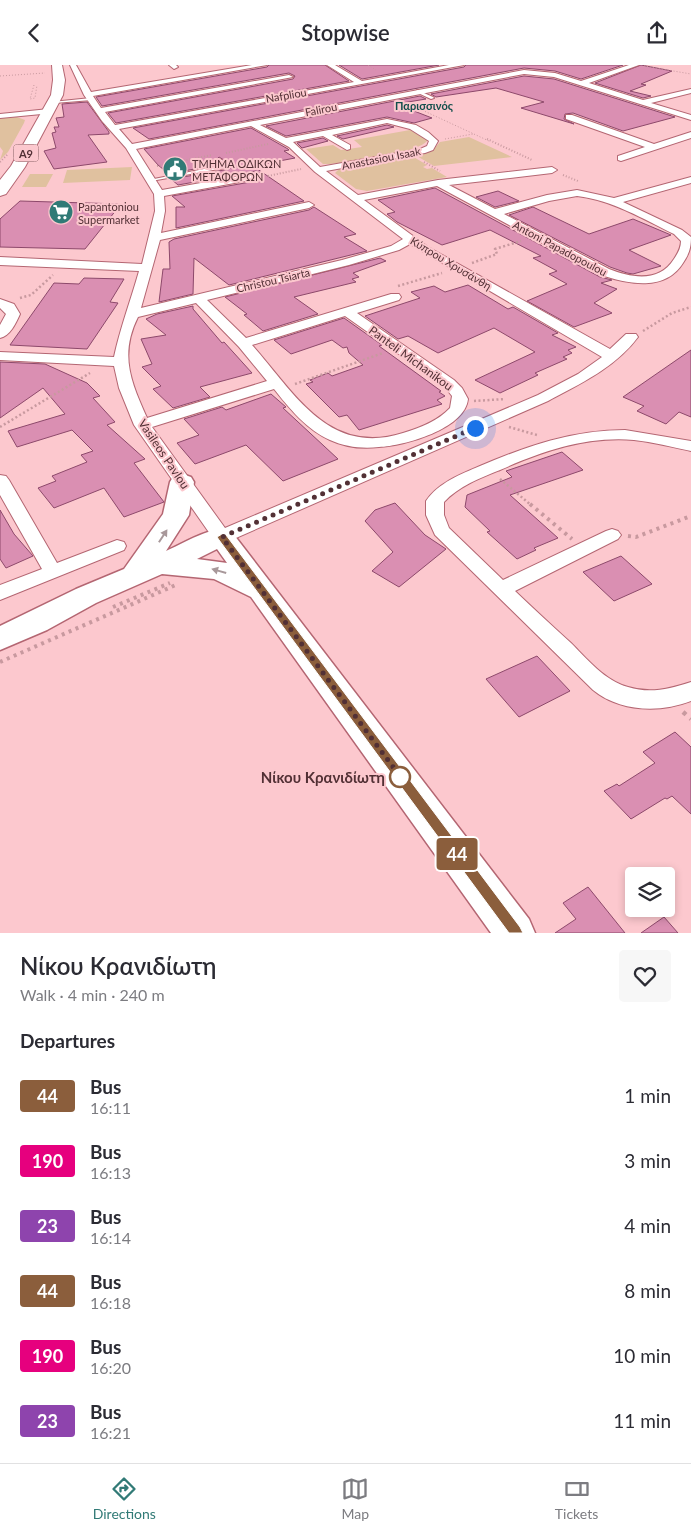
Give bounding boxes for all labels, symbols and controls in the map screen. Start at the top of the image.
icon: back [20,19,48,47]
text: Stopwise [301,19,390,46]
icon: share [643,19,671,47]
street label: Nafpliou [265,85,307,105]
district label: Παρισσινός [395,99,454,112]
street label: Falirou [304,100,338,118]
street label: Anastasiou Isaak [340,144,422,172]
road number: A9 [14,145,38,161]
public building icon: ΤΜΗΜΑ ΟΔΙΚΩΝ ΜΕΤΑΦΟΡΩΝ [162,156,188,182]
place label: ΤΜΗΜΑ ΟΔΙΚΩΝ ΜΕΤΑΦΟΡΩΝ [192,157,281,183]
supermarket icon: Papantoniou Supermarket [48,199,74,225]
place label: Papantoniou Supermarket [78,200,140,226]
street label: Antoni Papadopoulou [511,218,609,278]
street label: Κύπρου Χρυσάνθη [408,234,494,292]
street label: Christou Tsiarta [235,265,311,295]
street label: Panteli Michanikou [366,323,456,393]
street label: Vasileos Pavlou [135,416,193,492]
your location [463,416,488,441]
one-way arrow [158,529,167,543]
one-way arrow [211,567,226,575]
marker: Νίκου Κρανιδίωτη [389,766,411,788]
place label: Νίκου Κρανιδίωτη [261,768,385,786]
line badge: 44 [434,838,480,870]
text: 44 [447,843,467,865]
map controls [625,867,675,917]
button: layers [625,867,675,917]
button: heart [619,950,671,1002]
text: Νίκου Κρανιδίωτη [20,951,216,980]
text: Walk · 4 min · 240 m [20,985,165,1004]
text: Departures [20,1029,115,1052]
text: Bus [90,1075,121,1098]
text: 1 min [624,1084,671,1107]
text: 44 [37,1085,58,1107]
text: 16:11 [90,1098,131,1117]
text: Bus [90,1140,121,1163]
text: 3 min [624,1149,671,1172]
text: 190 [32,1150,63,1172]
text: 16:13 [90,1163,131,1182]
text: Bus [90,1205,121,1228]
text: 4 min [624,1214,671,1237]
text: 23 [37,1215,58,1237]
text: 16:14 [90,1228,131,1247]
text: Bus [90,1270,121,1293]
text: 8 min [624,1279,671,1302]
text: 44 [37,1280,58,1302]
text: 16:18 [90,1293,131,1312]
text: Bus [90,1335,121,1358]
text: 10 min [613,1344,671,1367]
text: 190 [32,1345,63,1367]
text: 16:20 [90,1358,131,1377]
text: Bus [90,1400,121,1423]
text: 11 min [613,1409,671,1432]
text: 23 [37,1410,58,1432]
text: 16:21 [90,1423,131,1442]
tab: Directions [93,1475,156,1522]
tab: Map [341,1475,369,1522]
tab: Tickets [555,1475,598,1522]

